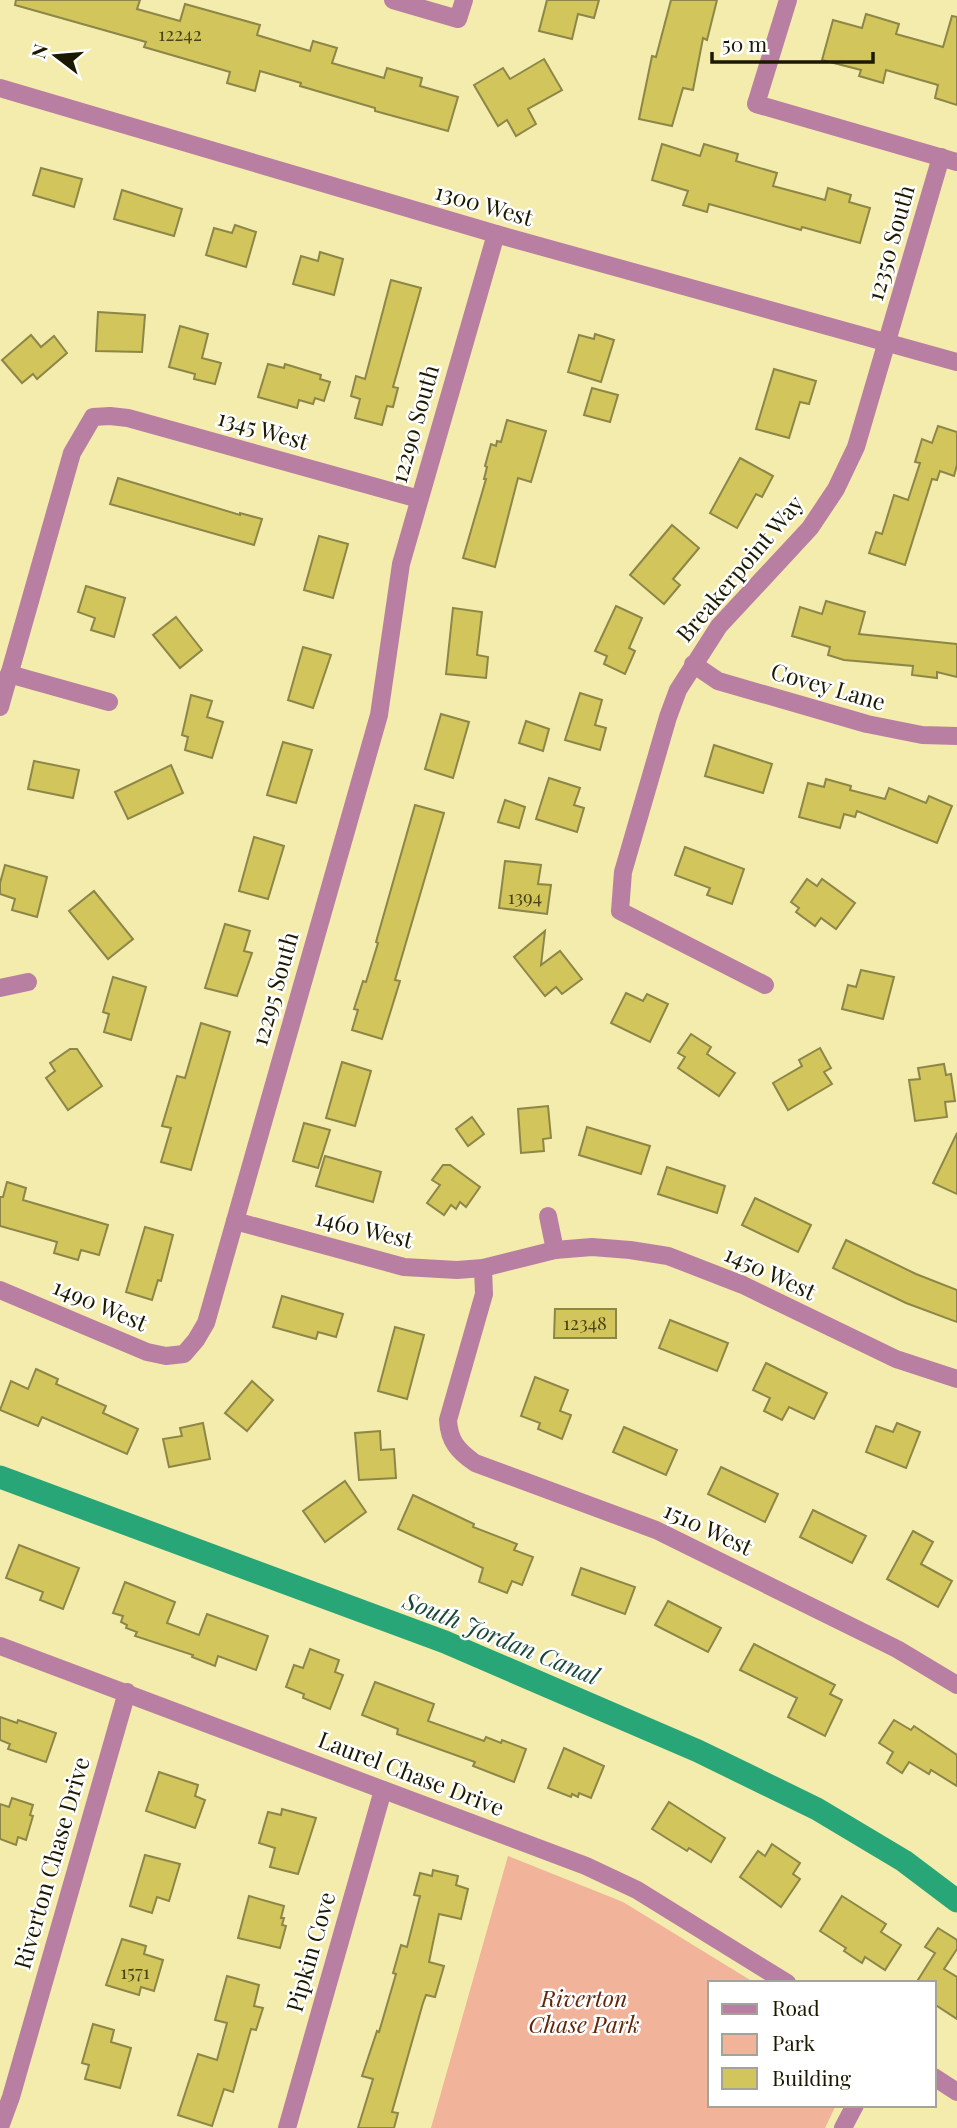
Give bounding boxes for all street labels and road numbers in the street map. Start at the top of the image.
street label: 1300 West [432,175,538,233]
street label: 12350 South [858,181,921,304]
street label: 12290 South [382,360,445,486]
street label: 1345 West [214,401,313,457]
street label: Breakerpoint Way [668,488,810,648]
street label: Covey Lane [768,654,889,717]
street label: 12295 South [242,928,305,1049]
street label: 1460 West [312,1200,417,1255]
street label: 1450 West [720,1237,822,1307]
street label: 1490 West [49,1270,153,1338]
street label: 1510 West [659,1494,759,1562]
street label: Laurel Chase Drive [314,1723,509,1822]
street label: Riverton Chase Drive [5,1753,96,1972]
street label: Pipkin Cove [278,1888,341,2015]

